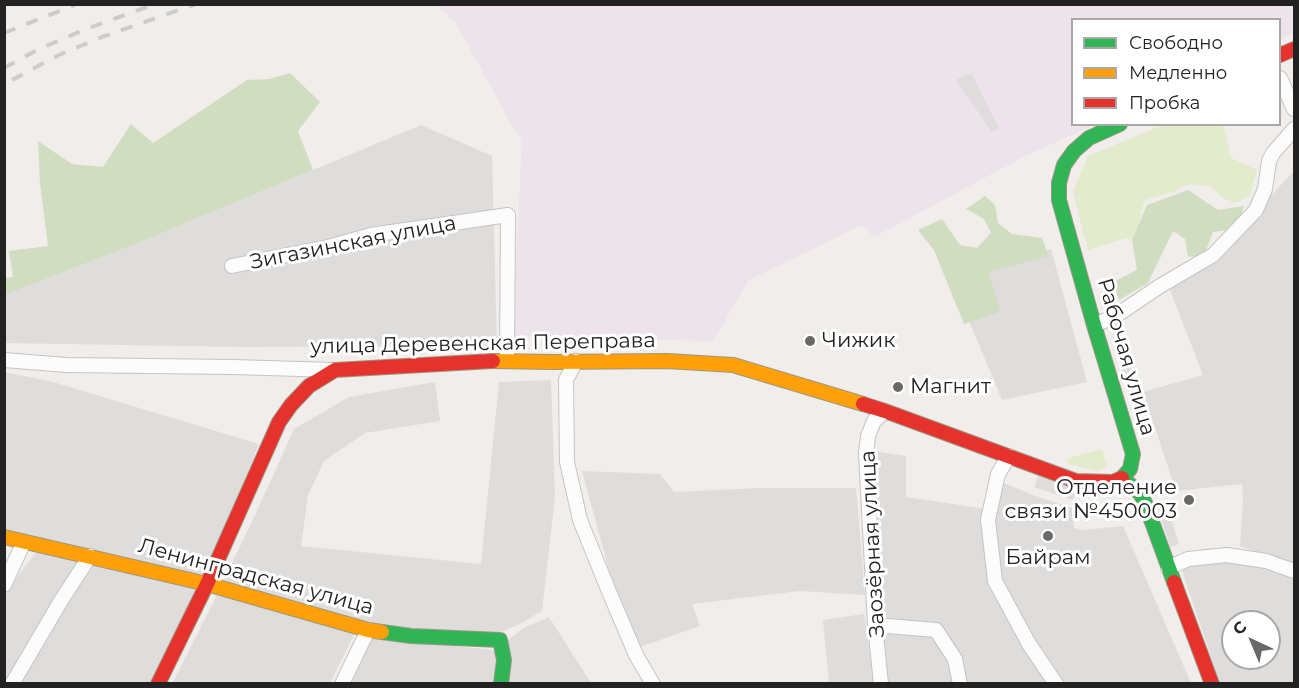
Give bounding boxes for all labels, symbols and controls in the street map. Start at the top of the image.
legend [1071,18,1281,126]
text: Свободно [1129,32,1223,54]
text: Медленно [1129,62,1227,84]
text: Пробка [1129,92,1200,114]
street label: Зигазинская улица [248,211,458,275]
street label: Рабочая улица [1091,275,1161,439]
street label: улица Деревенская Переправа [310,328,656,360]
place label: Чижик [822,328,895,354]
marker: Чижик [803,334,817,348]
place label: Магнит [910,374,991,400]
marker: Магнит [891,380,905,394]
street label: Заозёрная улица [856,450,890,638]
place label: Отделение связи №450003 [1005,475,1177,525]
marker: Отделение связи №450003 [1182,493,1196,507]
marker: Байрам [1041,529,1055,543]
street label: Ленинградская улица [136,533,376,621]
place label: Байрам [1005,545,1091,571]
north arrow [1221,610,1281,670]
text: С [1229,617,1250,639]

